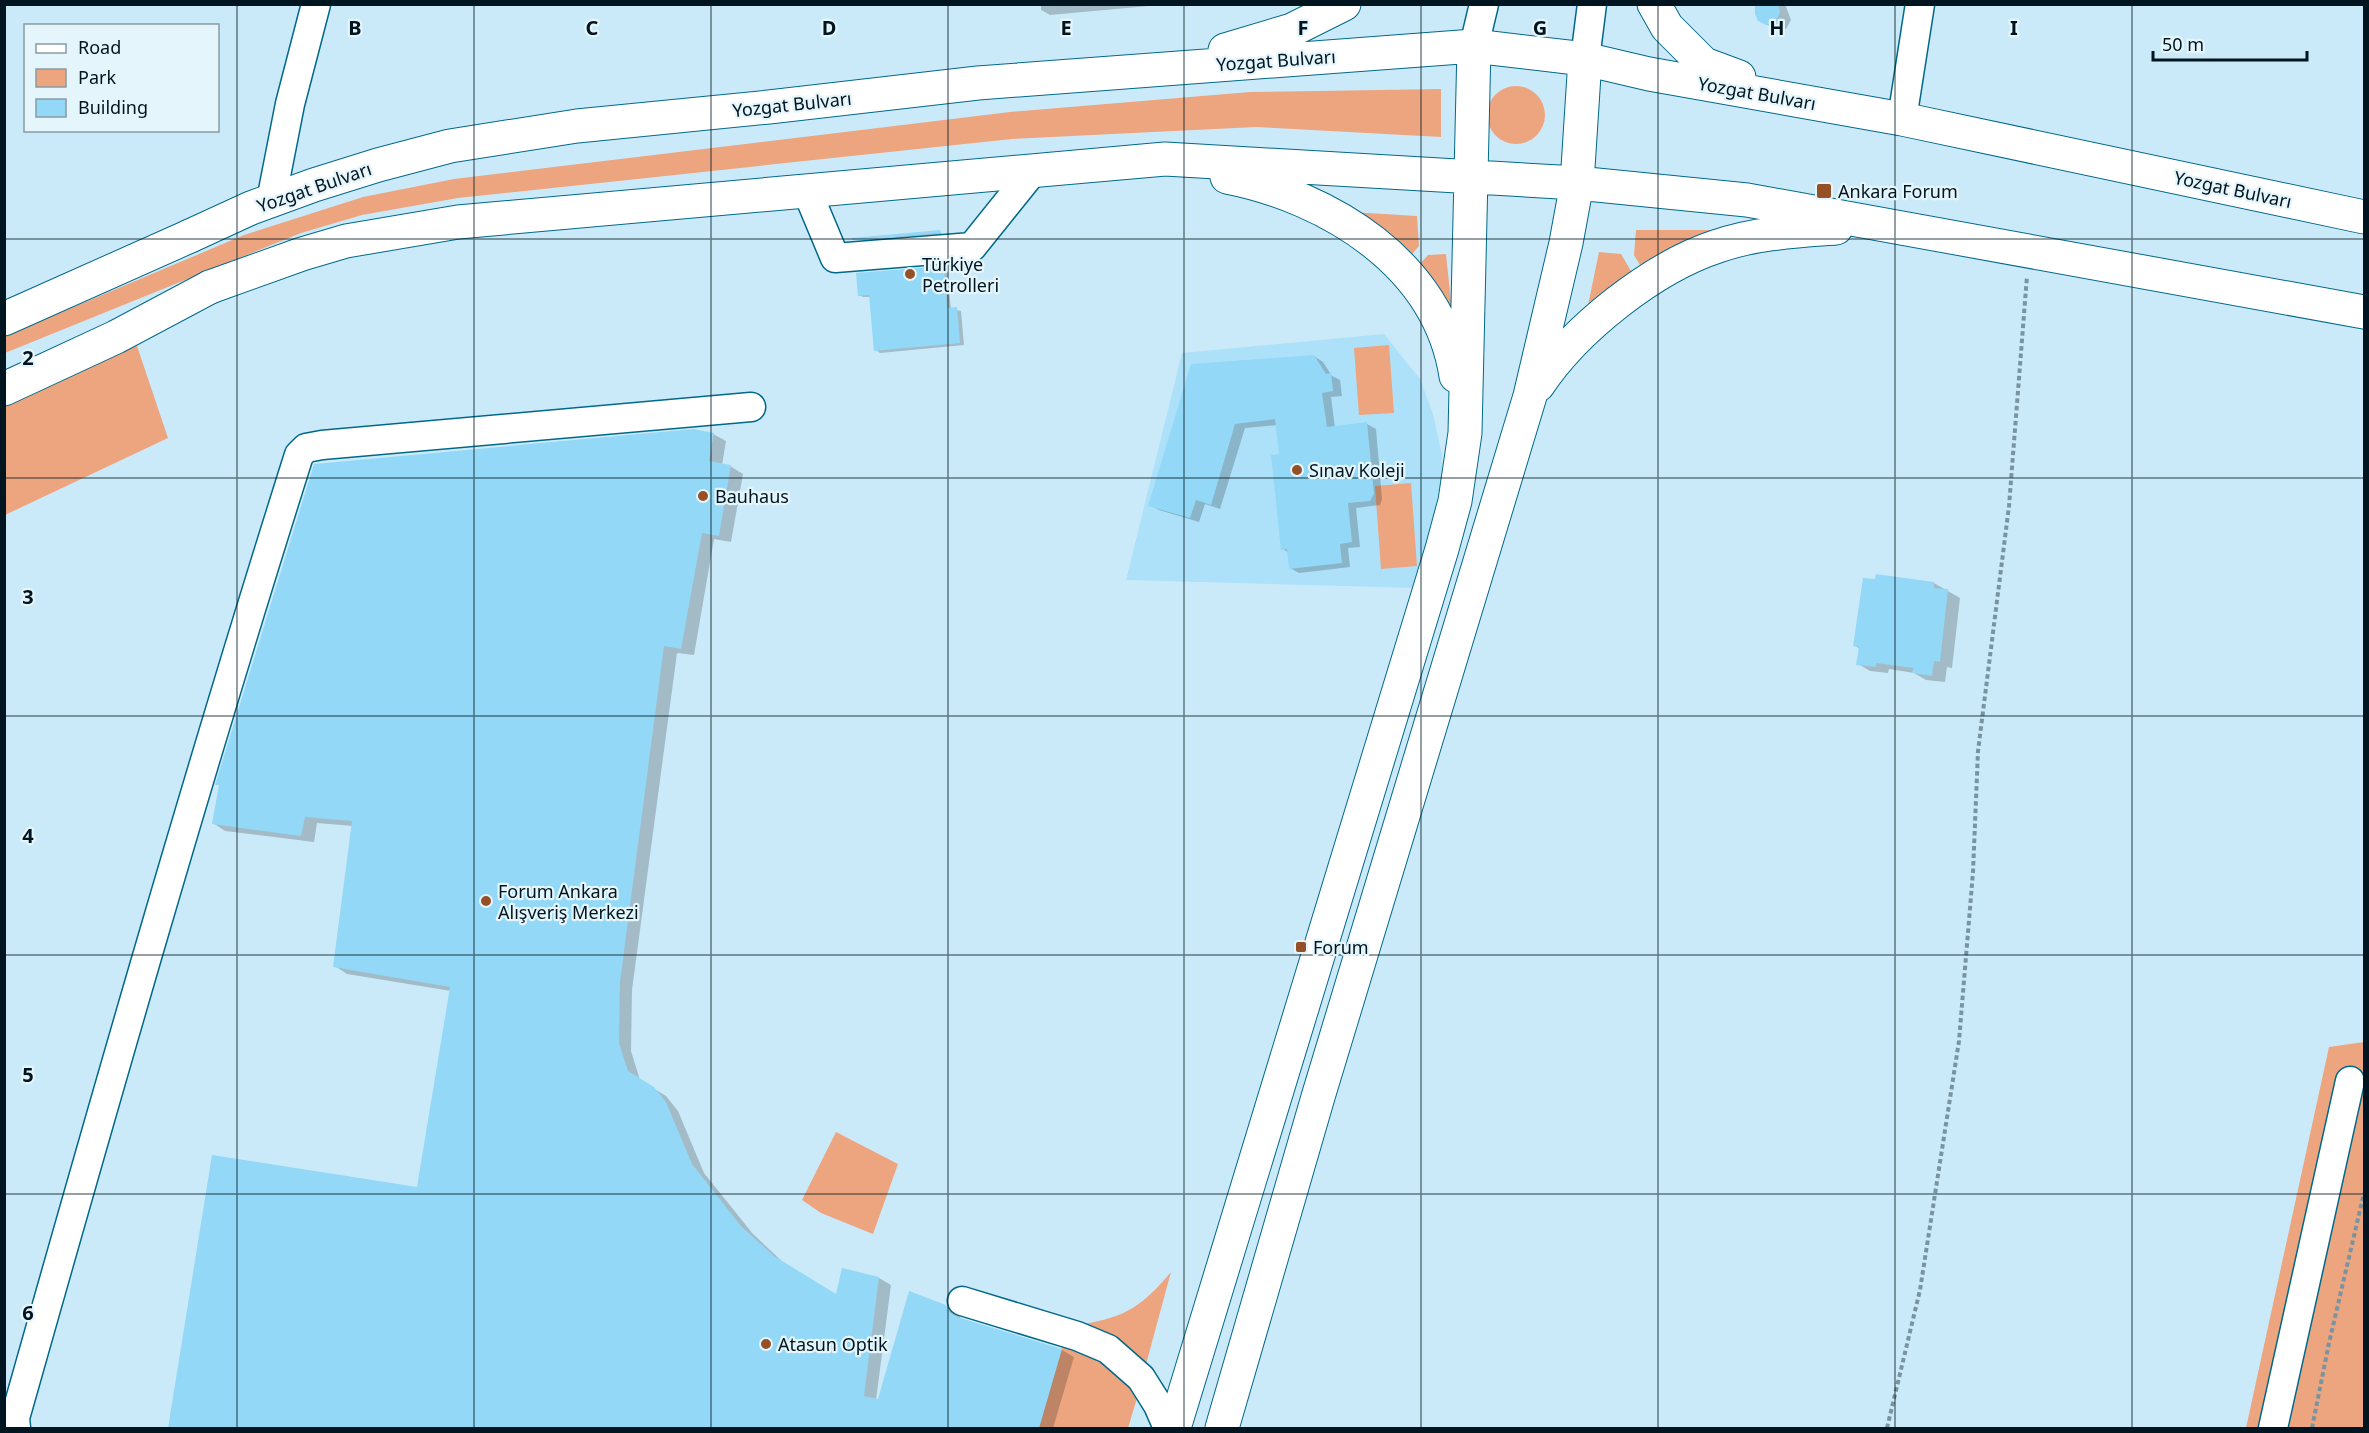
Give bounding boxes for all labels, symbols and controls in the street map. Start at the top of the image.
text: B [348,14,362,41]
text: C [586,14,599,41]
text: D [822,14,836,41]
text: E [1060,14,1072,41]
text: F [1298,14,1308,41]
text: G [1533,14,1547,41]
text: H [1769,14,1785,41]
text: I [2010,14,2018,41]
legend [24,24,219,132]
scale bar [2153,24,2308,62]
text: 50 m [2162,32,2204,56]
text: Road [78,35,121,59]
street label: Yozgat Bulvarı [1216,44,1336,76]
text: Park [78,65,116,89]
street label: Yozgat Bulvarı [1696,71,1818,115]
street label: Yozgat Bulvarı [731,86,853,122]
text: Building [78,95,148,119]
street label: Yozgat Bulvarı [254,156,374,218]
street label: Yozgat Bulvarı [2172,165,2294,213]
place label: Ankara Forum [1838,179,1958,203]
marker: Ankara Forum [1815,182,1833,200]
place label: Türkiye Petrolleri [922,252,999,297]
marker: Türkiye Petrolleri [903,267,917,281]
text: 2 [22,344,34,371]
place label: Sınav Koleji [1309,458,1405,482]
marker: Sınav Koleji [1290,463,1304,477]
place label: Bauhaus [715,484,789,508]
marker: Bauhaus [696,489,710,503]
text: 3 [22,583,34,610]
text: 4 [22,822,34,849]
place label: Forum Ankara Alışveriş Merkezi [498,879,639,924]
marker: Forum Ankara Alışveriş Merkezi [479,894,493,908]
place label: Forum [1313,935,1369,959]
marker: Forum [1294,940,1308,954]
text: 5 [22,1061,34,1088]
text: 6 [22,1299,34,1326]
place label: Atasun Optik [778,1332,888,1356]
marker: Atasun Optik [759,1337,773,1351]

